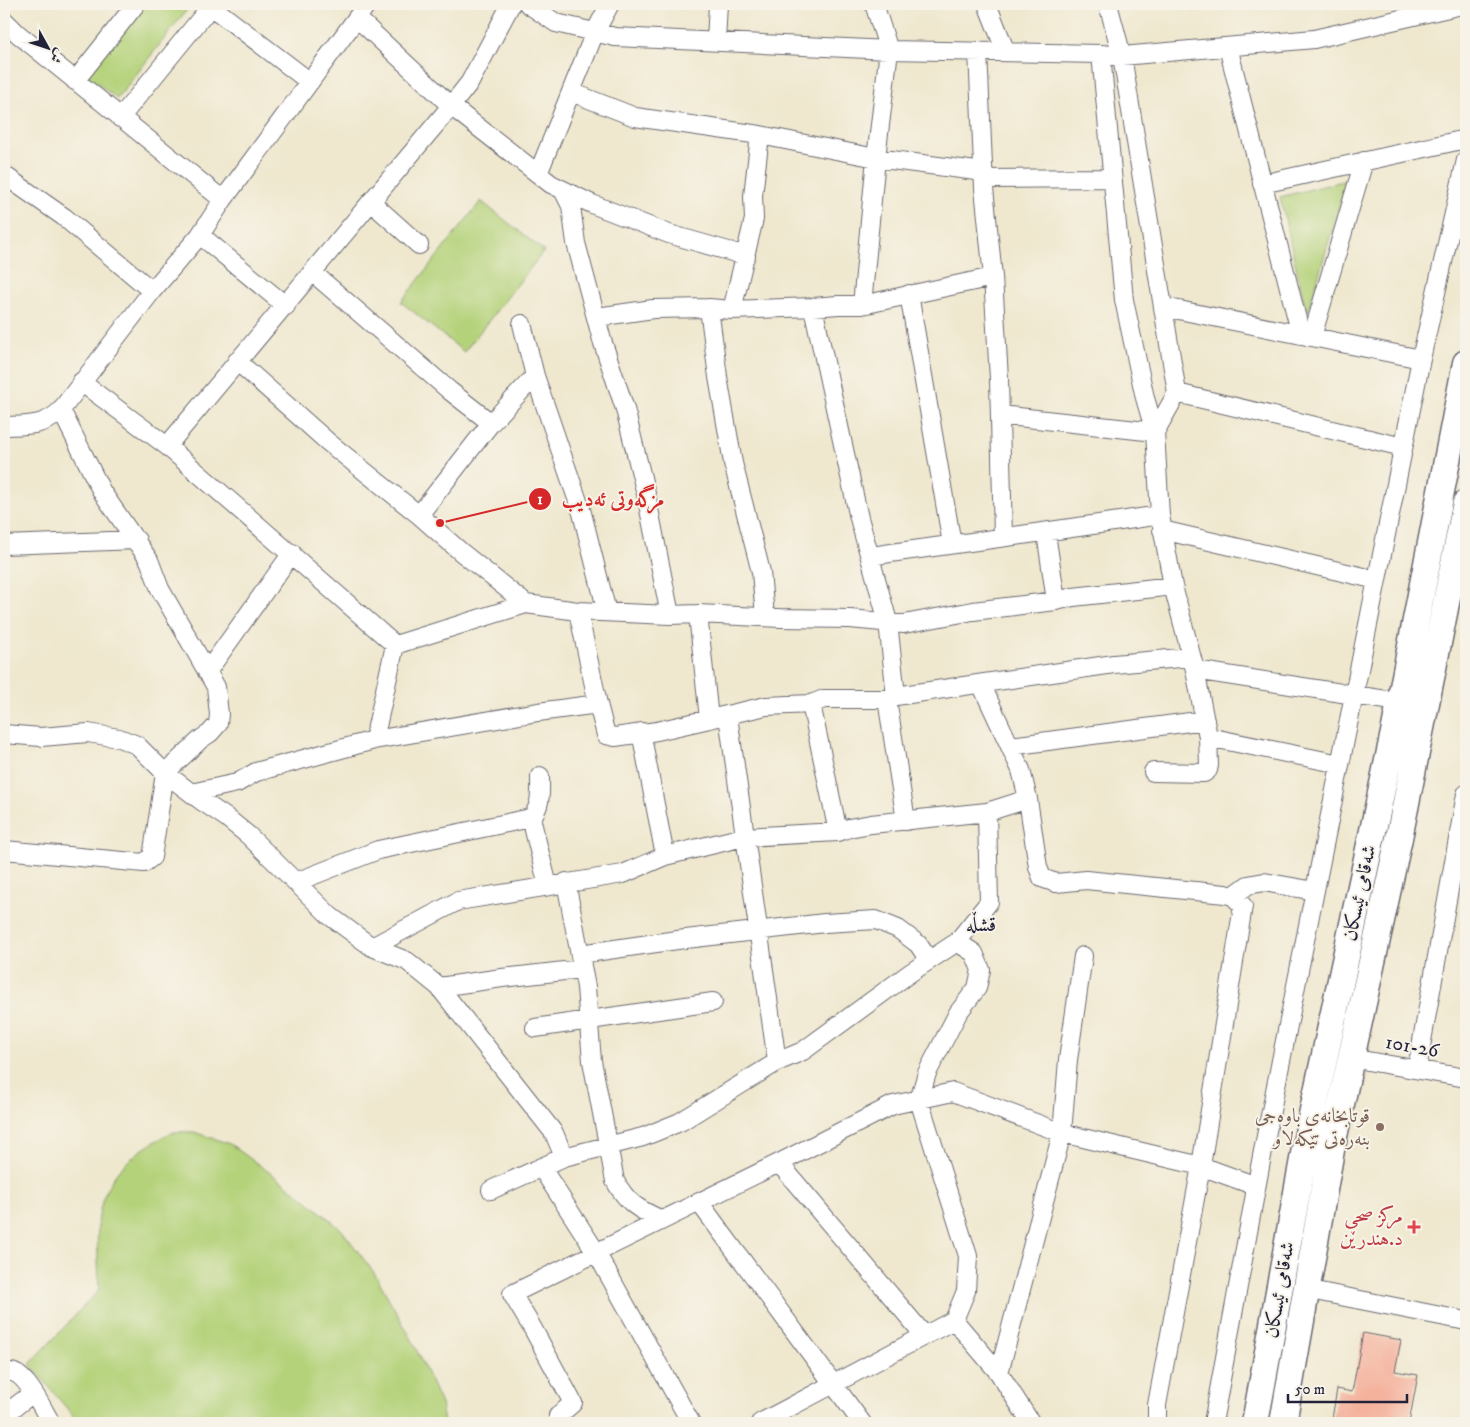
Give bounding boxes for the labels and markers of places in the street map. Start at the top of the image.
callout: مزگەوتی ئەدیب [527,481,675,517]
place label: قوتابخانه‌ی باوه‌جی بنه‌ره‌تی تێكه‌لاو [1255,1104,1370,1152]
marker: قوتابخانه‌ی باوه‌جی بنه‌ره‌تی تێكه‌لاو [1374,1121,1386,1133]
place label: مرکز صحی د.هندرێن [1340,1204,1403,1252]
marker: مرکز صحی د.هندرێن [1407,1220,1421,1234]

